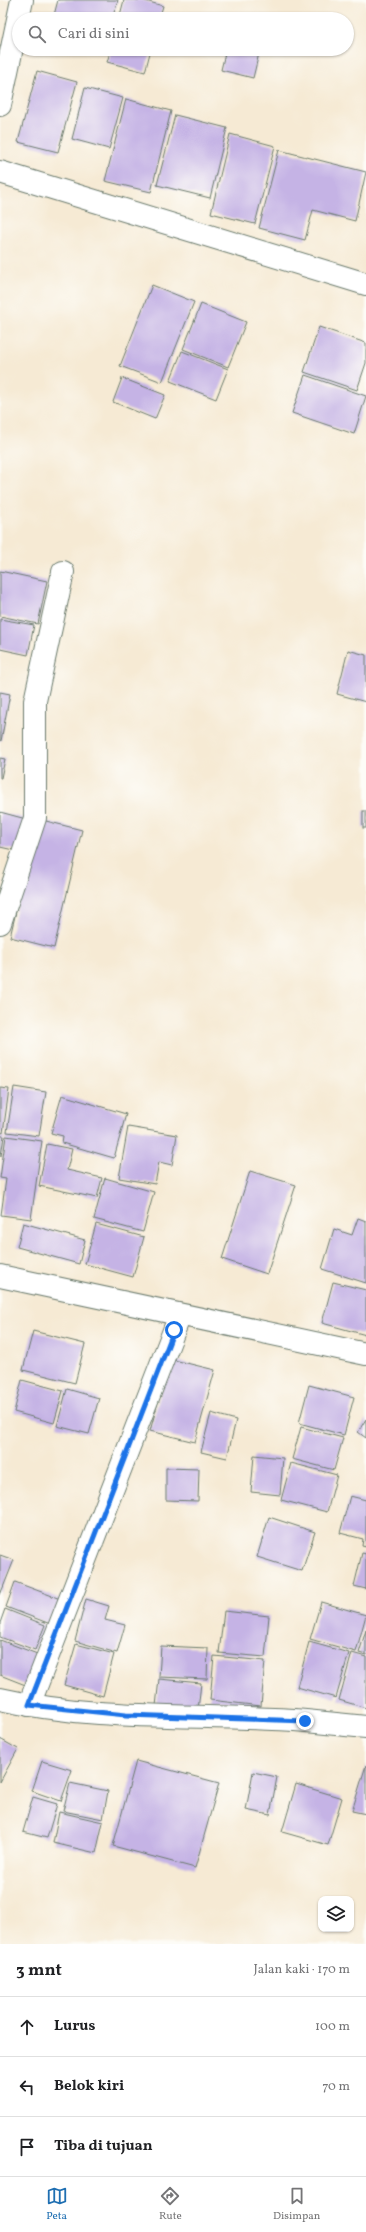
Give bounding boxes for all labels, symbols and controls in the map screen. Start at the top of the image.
search box [12,12,354,56]
icon: search [26,23,48,45]
text: Cari di sini [58,24,129,45]
route start [165,1321,183,1339]
route end [296,1712,314,1730]
map controls [318,1896,354,1932]
button: layers [318,1896,354,1932]
text: 3 mnt [16,1959,62,1982]
text: Jalan kaki · 170 m [253,1961,350,1979]
icon: ahead [16,2016,38,2038]
text: Lurus [54,2016,95,2037]
text: 100 m [315,2018,350,2036]
icon: left [16,2076,38,2098]
text: Belok kiri [54,2076,124,2097]
text: 70 m [322,2078,350,2096]
icon: arrive [16,2136,38,2158]
text: Tiba di tujuan [54,2136,153,2157]
tab: Peta [46,2185,68,2224]
tab: Rute [159,2185,182,2224]
tab: Disimpan [273,2185,320,2224]

